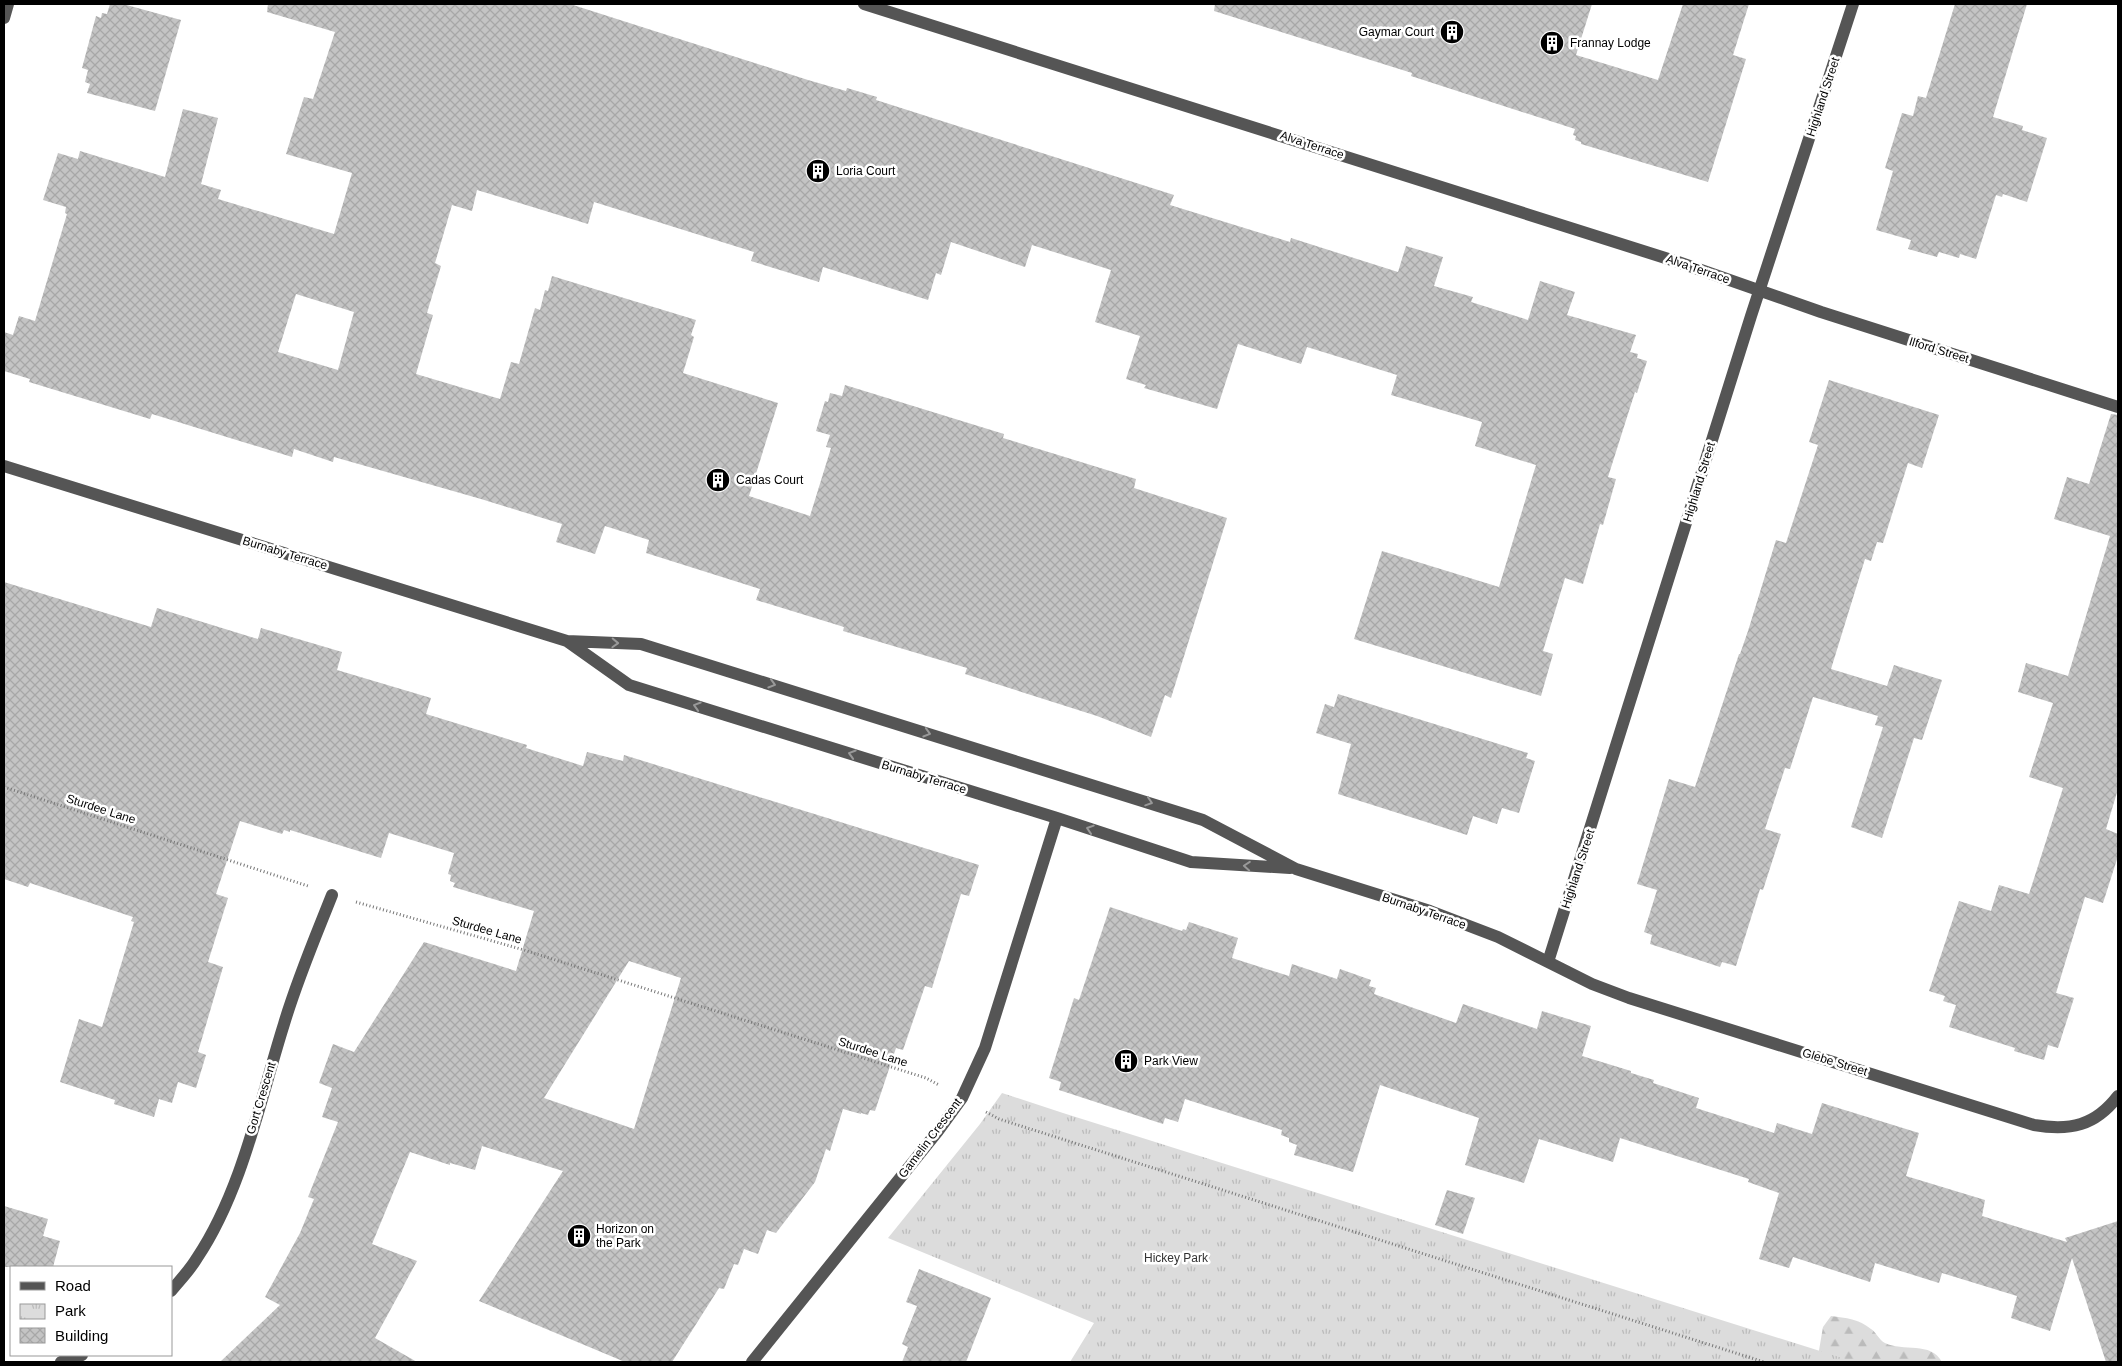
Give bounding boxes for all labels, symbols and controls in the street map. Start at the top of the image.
building icon: Gaymar Court [1439,19,1465,45]
place label: Gaymar Court [1359,25,1435,39]
building icon: Frannay Lodge [1539,30,1565,56]
place label: Frannay Lodge [1570,36,1651,50]
street label: Highland Street [1804,55,1843,138]
street label: Alva Terrace [1278,128,1346,162]
building icon: Loria Court [805,158,831,184]
place label: Loria Court [836,164,896,178]
street label: Alva Terrace [1664,252,1732,287]
street label: Ilford Street [1907,334,1971,366]
street label: Highland Street [1680,440,1718,524]
building icon: Cadas Court [705,467,731,493]
place label: Cadas Court [736,473,804,487]
street label: Burnaby Terrace [241,533,329,573]
one-way arrow [612,637,620,648]
one-way arrow [767,679,775,689]
one-way arrow [693,702,701,712]
one-way arrow [922,727,931,737]
one-way arrow [848,750,856,760]
street label: Burnaby Terrace [880,757,968,797]
street label: Sturdee Lane [65,791,138,827]
one-way arrow [1144,797,1152,807]
one-way arrow [1087,825,1095,835]
street label: Highland Street [1559,827,1598,910]
one-way arrow [1243,860,1251,871]
street label: Burnaby Terrace [1380,890,1468,932]
street label: Sturdee Lane [450,913,524,947]
street label: Sturdee Lane [837,1034,910,1070]
street label: Glebe Street [1801,1045,1870,1079]
building icon: Park View [1113,1048,1139,1074]
place label: Park View [1144,1054,1198,1068]
street label: Gort Crescent [243,1060,279,1136]
street label: Gamelin Crescent [896,1095,965,1181]
place label: Horizon on the Park [596,1222,654,1250]
building icon: Horizon on the Park [566,1223,592,1249]
park label: Hickey Park [1144,1251,1209,1265]
legend [10,1266,172,1356]
text: Road [55,1277,91,1294]
text: Park [55,1302,86,1319]
text: Building [55,1327,108,1344]

